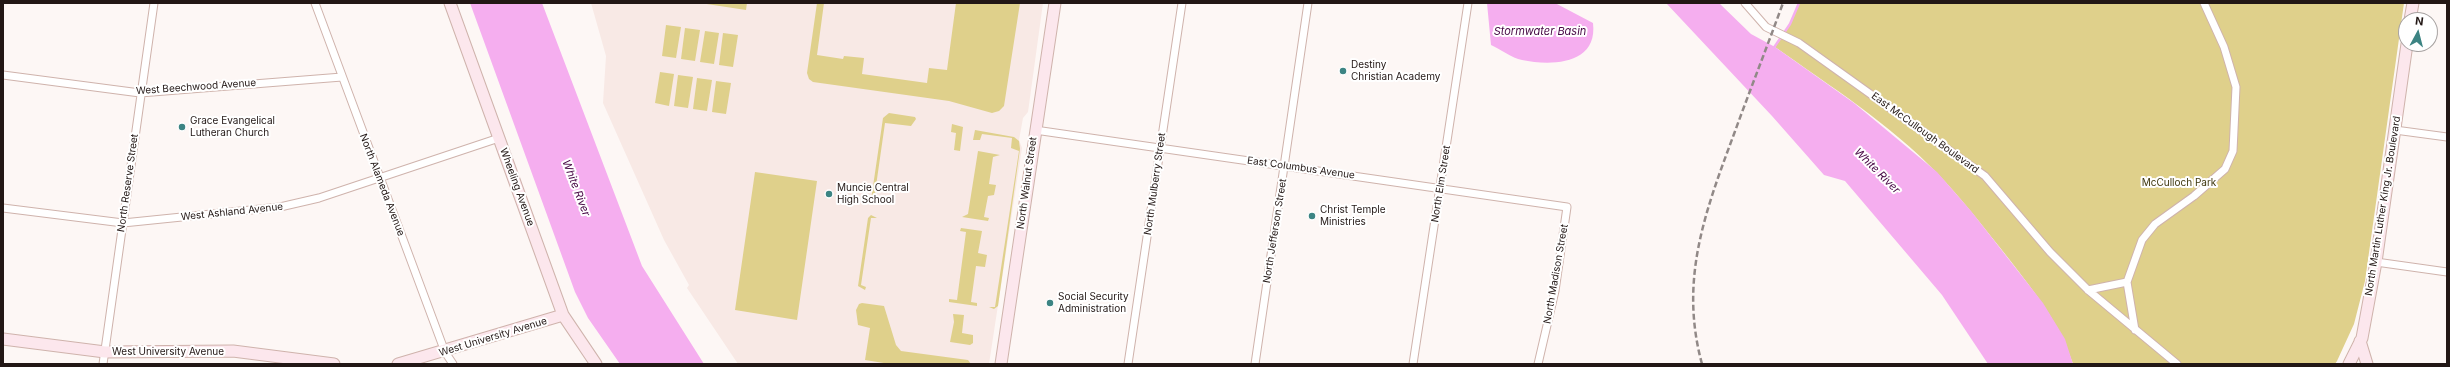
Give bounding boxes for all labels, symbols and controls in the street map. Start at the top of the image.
north arrow [2398,12,2438,52]
text: N [2414,14,2424,29]
water label: Stormwater Basin [1494,25,1586,39]
place label: Destiny Christian Academy [1351,59,1440,82]
marker: Destiny Christian Academy [1338,66,1348,76]
street label: West Beechwood Avenue [136,77,256,97]
street label: East McCullough Boulevard [1869,90,1981,176]
place label: Grace Evangelical Lutheran Church [190,115,275,138]
street label: North Martin Luther King Jr. Boulevard [2363,115,2403,297]
marker: Grace Evangelical Lutheran Church [177,122,187,132]
street label: North Alameda Avenue [357,132,407,238]
street label: North Mulberry Street [1142,132,1168,236]
street label: North Reserve Street [115,133,141,233]
street label: North Walnut Street [1015,136,1039,230]
street label: North Elm Street [1429,145,1453,223]
water label: White River [1851,145,1903,197]
street label: Wheeling Avenue [497,146,537,228]
street label: East Columbus Avenue [1246,154,1356,182]
water label: White River [559,158,593,218]
park label: McCulloch Park [2142,177,2216,189]
street label: North Jefferson Street [1261,178,1289,284]
place label: Muncie Central High School [837,182,909,206]
marker: Muncie Central High School [824,189,834,199]
street label: West Ashland Avenue [180,201,284,223]
place label: Christ Temple Ministries [1320,204,1386,228]
marker: Christ Temple Ministries [1307,211,1317,221]
street label: North Madison Street [1541,223,1571,325]
place label: Social Security Administration [1058,291,1129,314]
marker: Social Security Administration [1045,298,1055,308]
street label: West University Avenue [438,315,548,359]
street label: West University Avenue [112,346,224,358]

